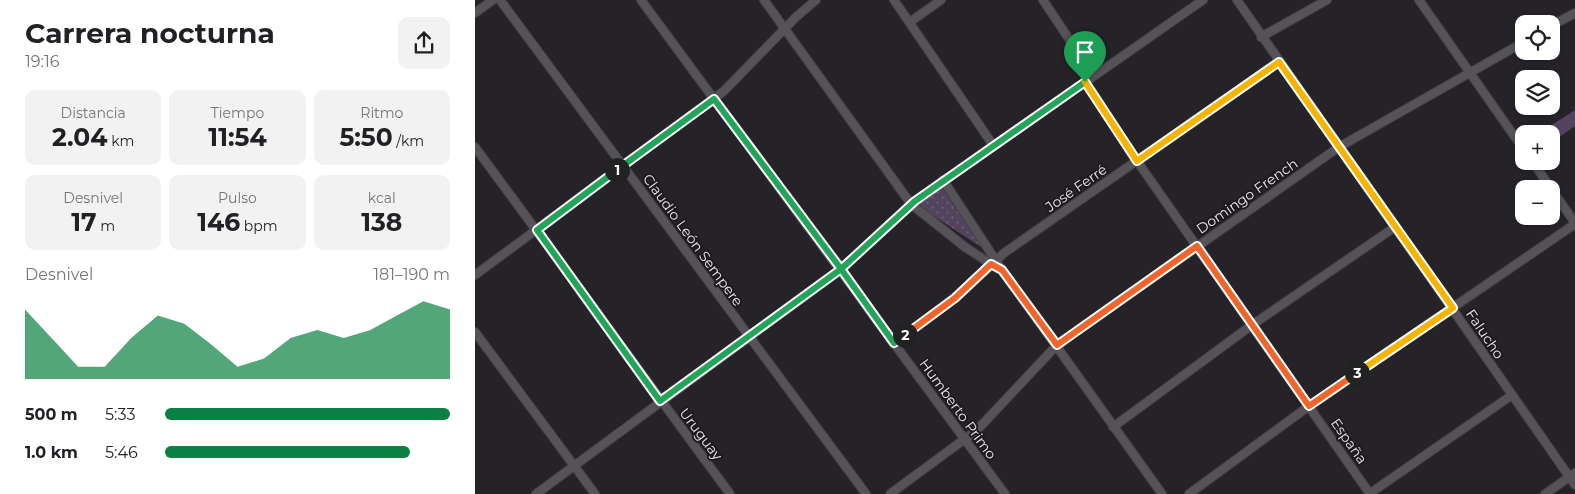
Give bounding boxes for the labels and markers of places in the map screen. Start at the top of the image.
pin [1064,31,1106,82]
pin: 1 [605,158,629,182]
pin: 2 [893,322,917,348]
pin: 3 [1345,360,1369,386]

